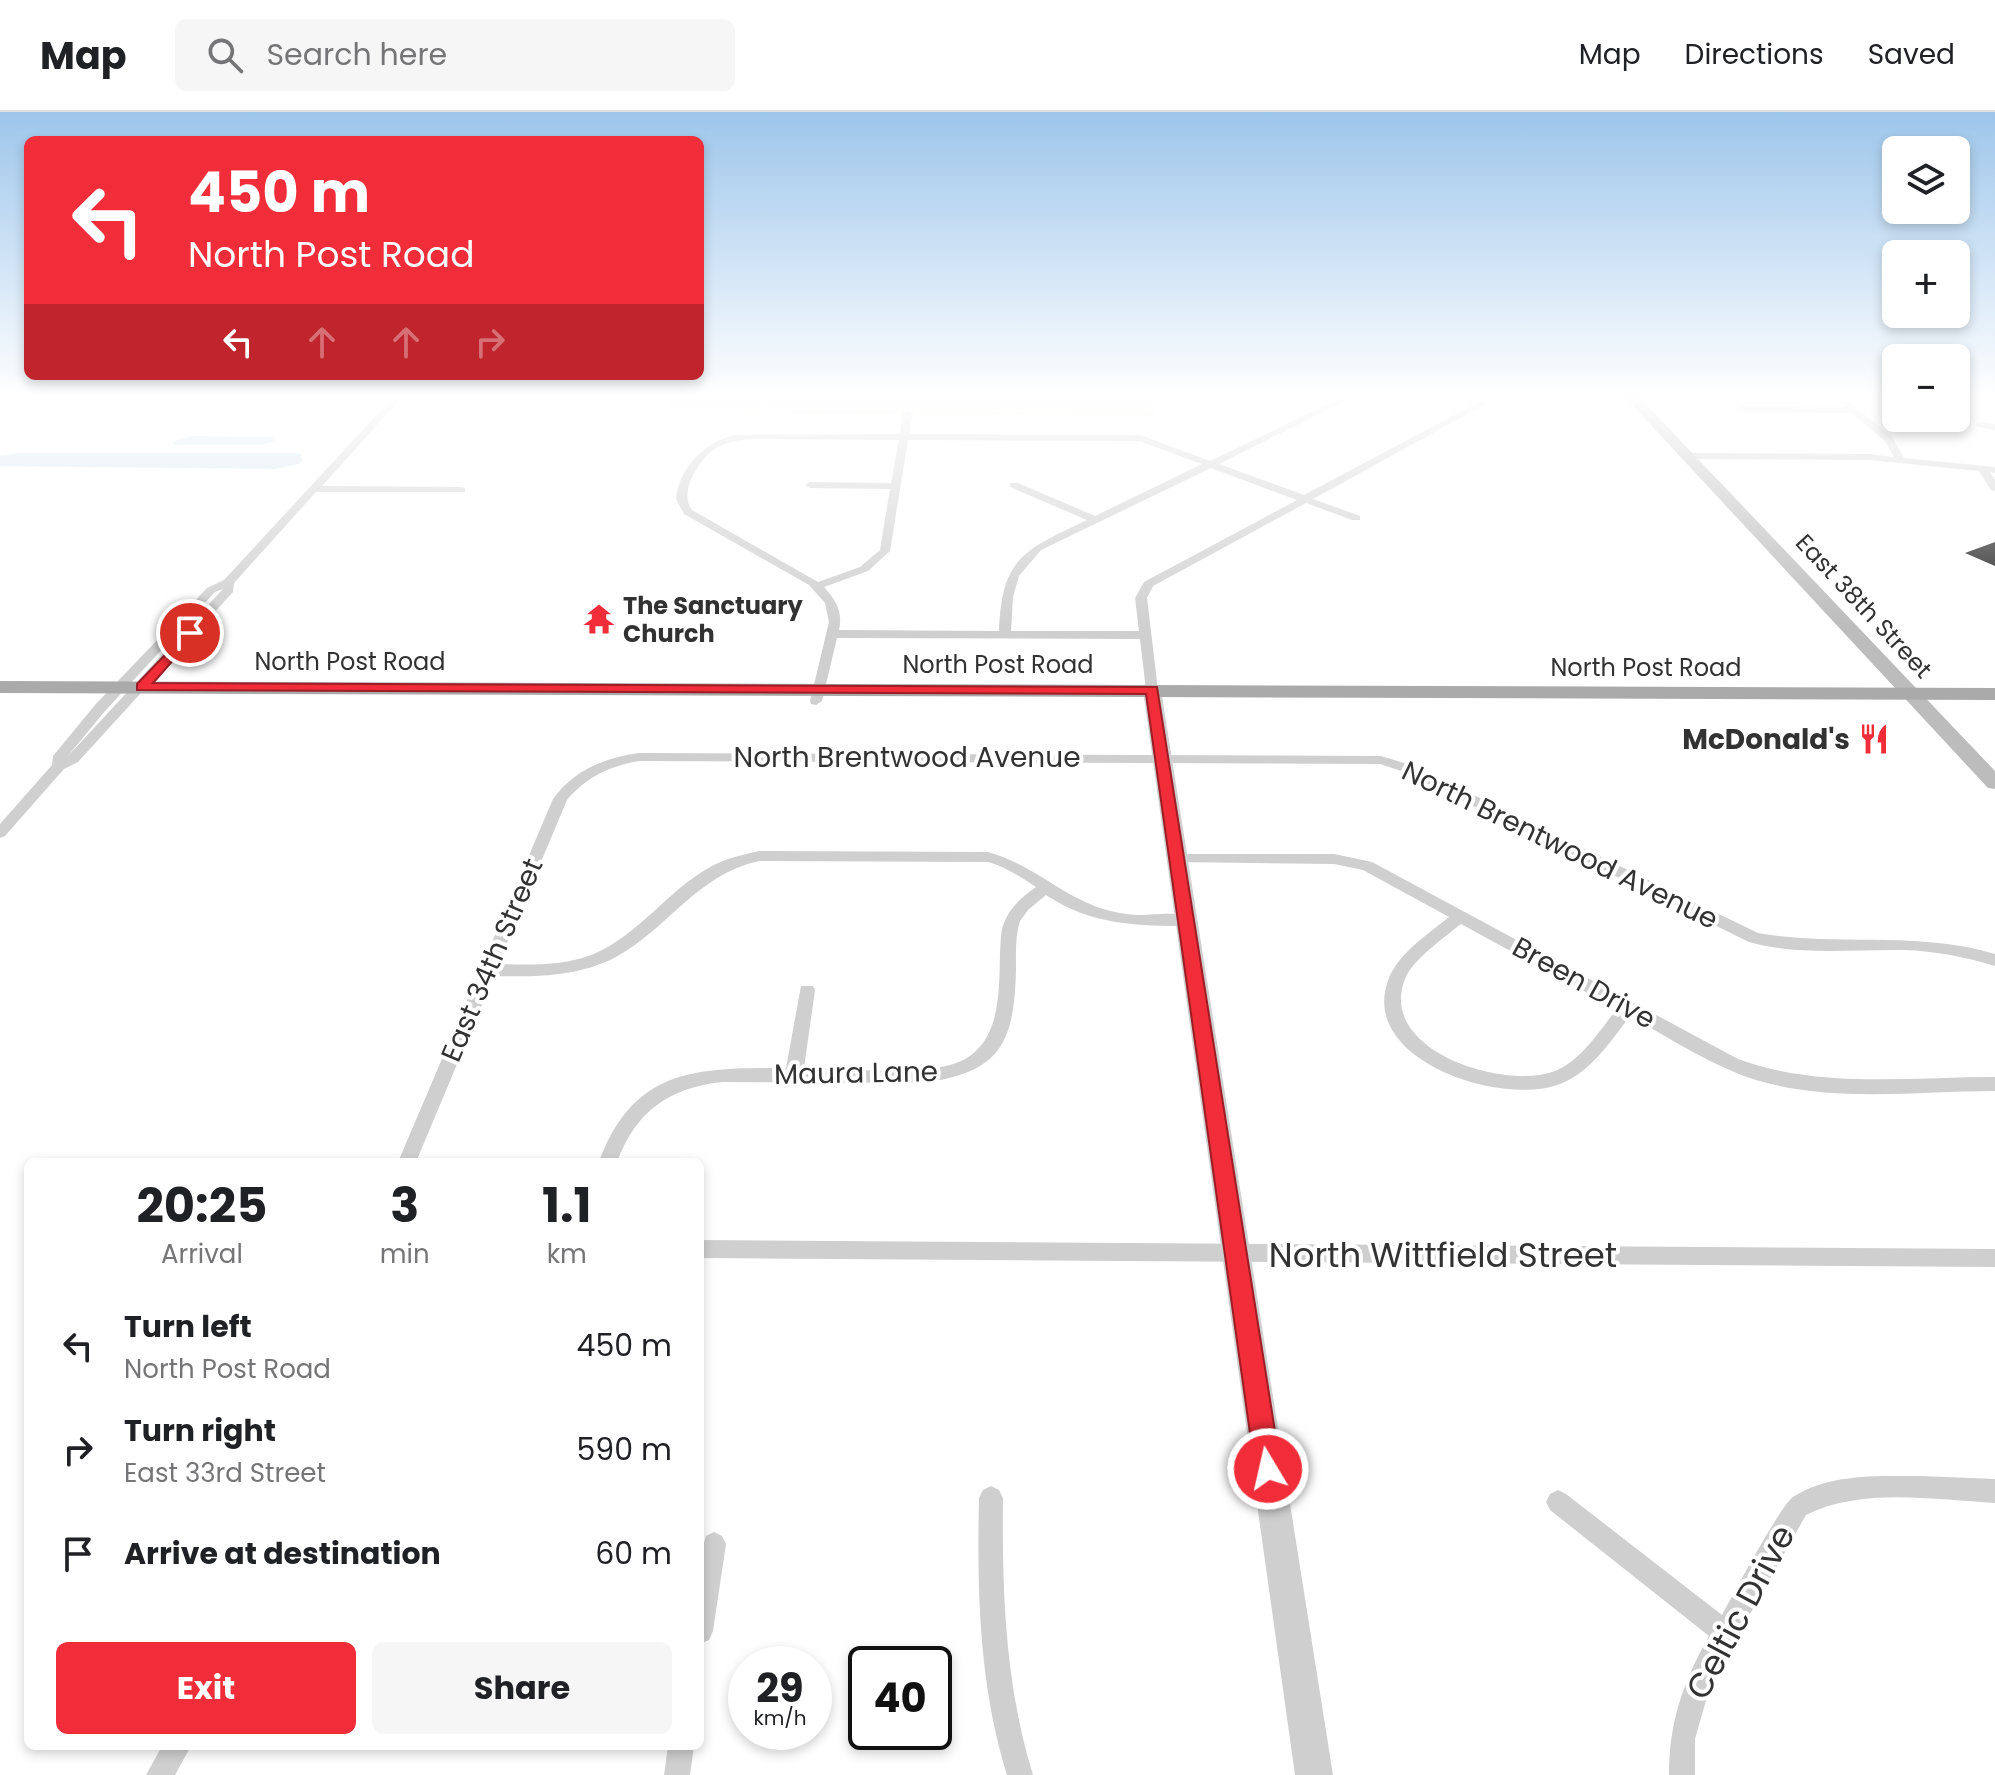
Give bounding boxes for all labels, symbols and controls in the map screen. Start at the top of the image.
search box [175,19,735,91]
text: Map [40,29,127,82]
icon: search [203,33,247,77]
text: Search here [267,33,447,76]
text: Map [1579,35,1641,74]
text: Directions [1685,35,1824,74]
text: Saved [1868,35,1955,74]
map controls [1882,136,1970,432]
button: layers [1882,136,1970,224]
text: 450 m [188,153,370,232]
icon: left [56,168,160,272]
text: North Post Road [188,229,475,280]
button: + [1882,240,1970,328]
icon: left [216,320,260,364]
icon: ahead [300,320,344,364]
icon: ahead [384,320,428,364]
icon: right [468,320,512,364]
button: − [1882,344,1970,432]
street label: East 38th Street [1788,527,1940,685]
place label: The Sanctuary Church [623,589,803,650]
pin [156,599,224,667]
temple icon: The Sanctuary Church [582,602,616,636]
icon: arrive [168,611,212,655]
street label: North Post Road [254,645,446,678]
street label: North Post Road [902,648,1094,681]
street label: North Post Road [1550,651,1742,684]
place label: McDonald's [1682,720,1850,759]
restaurant icon: McDonald's [1857,722,1891,756]
street label: North Brentwood Avenue [733,738,1081,777]
street label: North Brentwood Avenue [1395,751,1725,939]
street label: East 34th Street [432,852,552,1068]
street label: Breen Drive [1505,928,1663,1038]
street label: Maura Lane [774,1052,938,1094]
text: 20:25 [136,1172,267,1239]
text: 3 [390,1172,419,1239]
text: 1.1 [542,1172,592,1239]
street label: North Wittfield Street [1269,1231,1617,1279]
text: Arrival [161,1236,243,1272]
text: min [380,1236,430,1272]
text: km [547,1236,587,1272]
text: Turn left [124,1305,252,1348]
icon: left [56,1324,100,1368]
text: 450 m [577,1324,672,1367]
text: North Post Road [124,1351,331,1387]
text: Turn right [124,1409,276,1452]
position arrow [1226,1427,1310,1511]
icon: right [56,1428,100,1472]
text: 590 m [577,1428,672,1471]
text: East 33rd Street [124,1455,326,1491]
street label: Celtic Drive [1674,1516,1806,1708]
icon: arrive [56,1532,100,1576]
text: Arrive at destination [124,1532,441,1575]
text: 60 m [595,1532,672,1575]
button: Exit [56,1642,356,1734]
button: Share [372,1642,672,1734]
speed limit sign: 40 [848,1646,952,1750]
text: 29 [756,1660,804,1716]
text: km/h [753,1704,807,1732]

